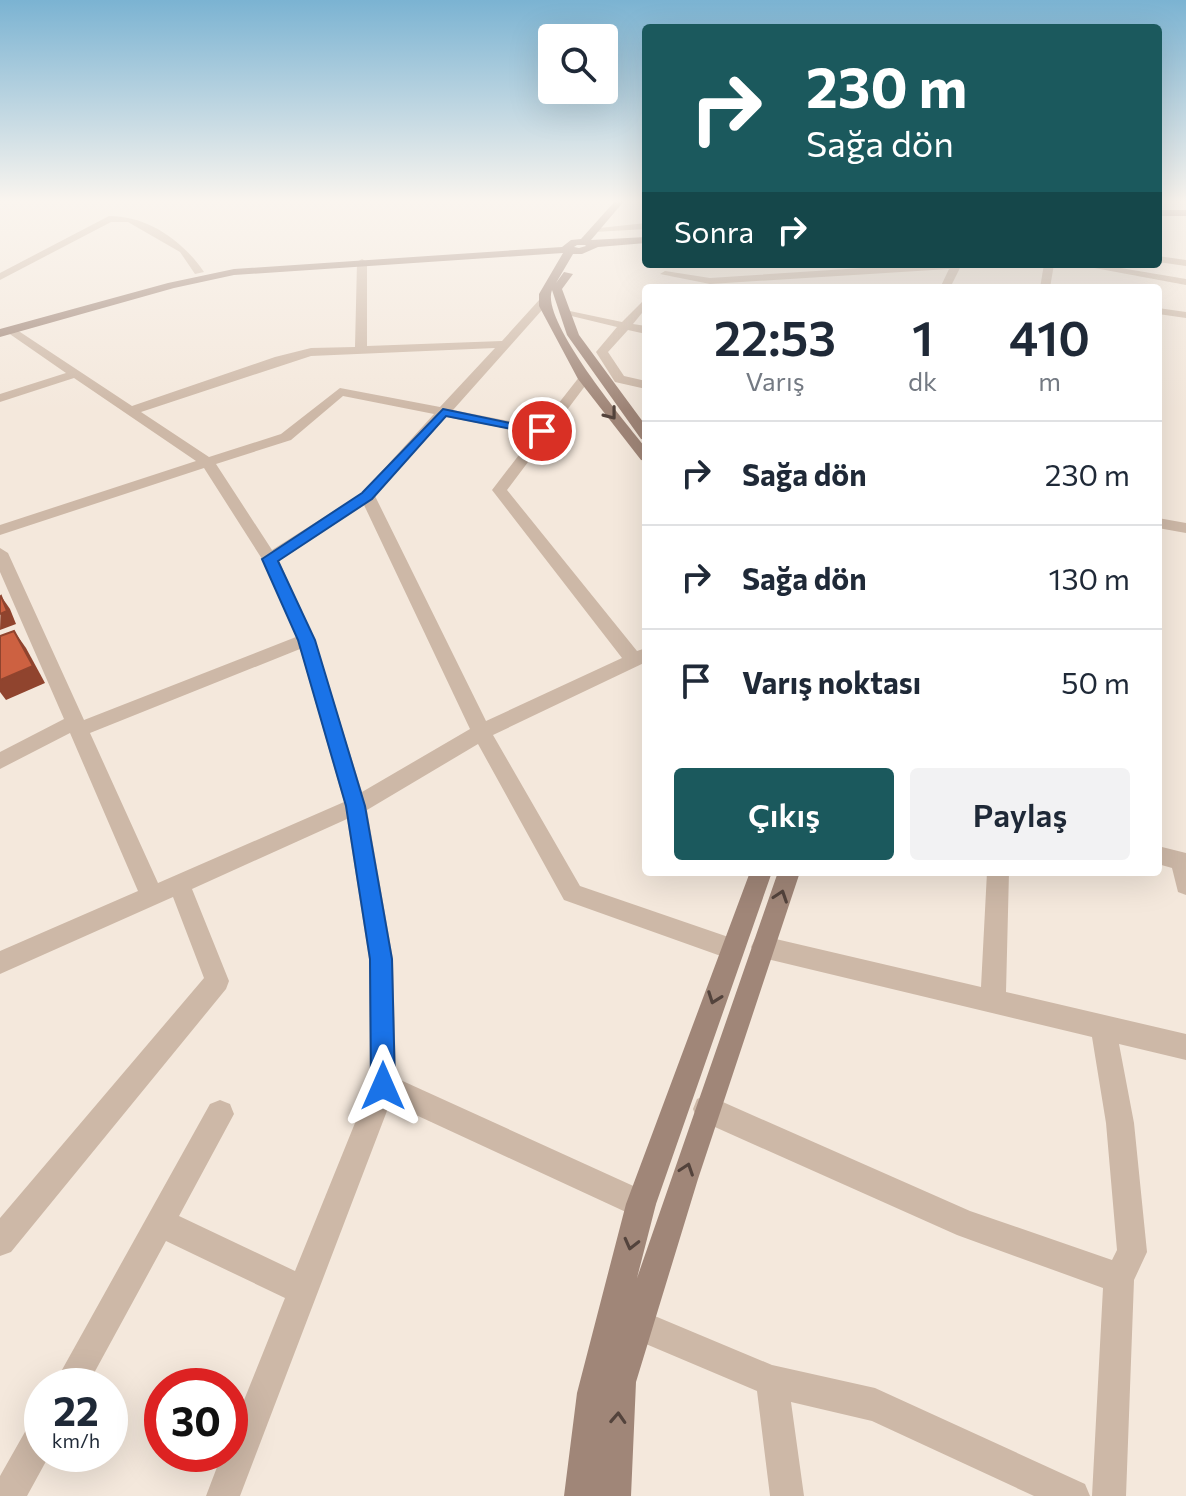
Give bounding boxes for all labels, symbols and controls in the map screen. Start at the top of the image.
map controls [538,24,618,104]
button: search [538,24,618,104]
text: 230 m [806,51,967,120]
icon: right [674,56,778,160]
text: Sağa dön [806,120,954,164]
icon: right [770,208,814,252]
text: Sonra [674,212,754,249]
text: 22:53 [714,307,836,366]
text: 1 [912,307,933,366]
text: 410 [1009,307,1090,366]
text: Varış [746,365,804,396]
text: dk [908,365,937,396]
text: m [1038,365,1061,396]
pin [508,397,576,465]
one-way arrow [601,405,615,420]
icon: arrive [520,409,564,453]
icon: right [674,451,718,495]
text: Sağa dön [742,455,867,492]
text: 230 m [1045,455,1130,492]
icon: right [674,555,718,599]
text: Sağa dön [742,559,867,596]
text: 130 m [1049,559,1130,596]
icon: arrive [674,659,718,703]
text: Varış noktası [742,663,921,700]
text: 50 m [1061,663,1130,700]
button: Çıkış [674,768,894,860]
button: Paylaş [910,768,1130,860]
one-way arrow [771,890,788,904]
one-way arrow [708,990,724,1004]
position arrow [341,1044,425,1128]
one-way arrow [678,1162,694,1176]
one-way arrow [624,1236,641,1250]
speed limit sign: 30 [144,1368,248,1472]
text: 22 [53,1385,99,1434]
one-way arrow [609,1411,626,1424]
text: km/h [52,1428,100,1452]

